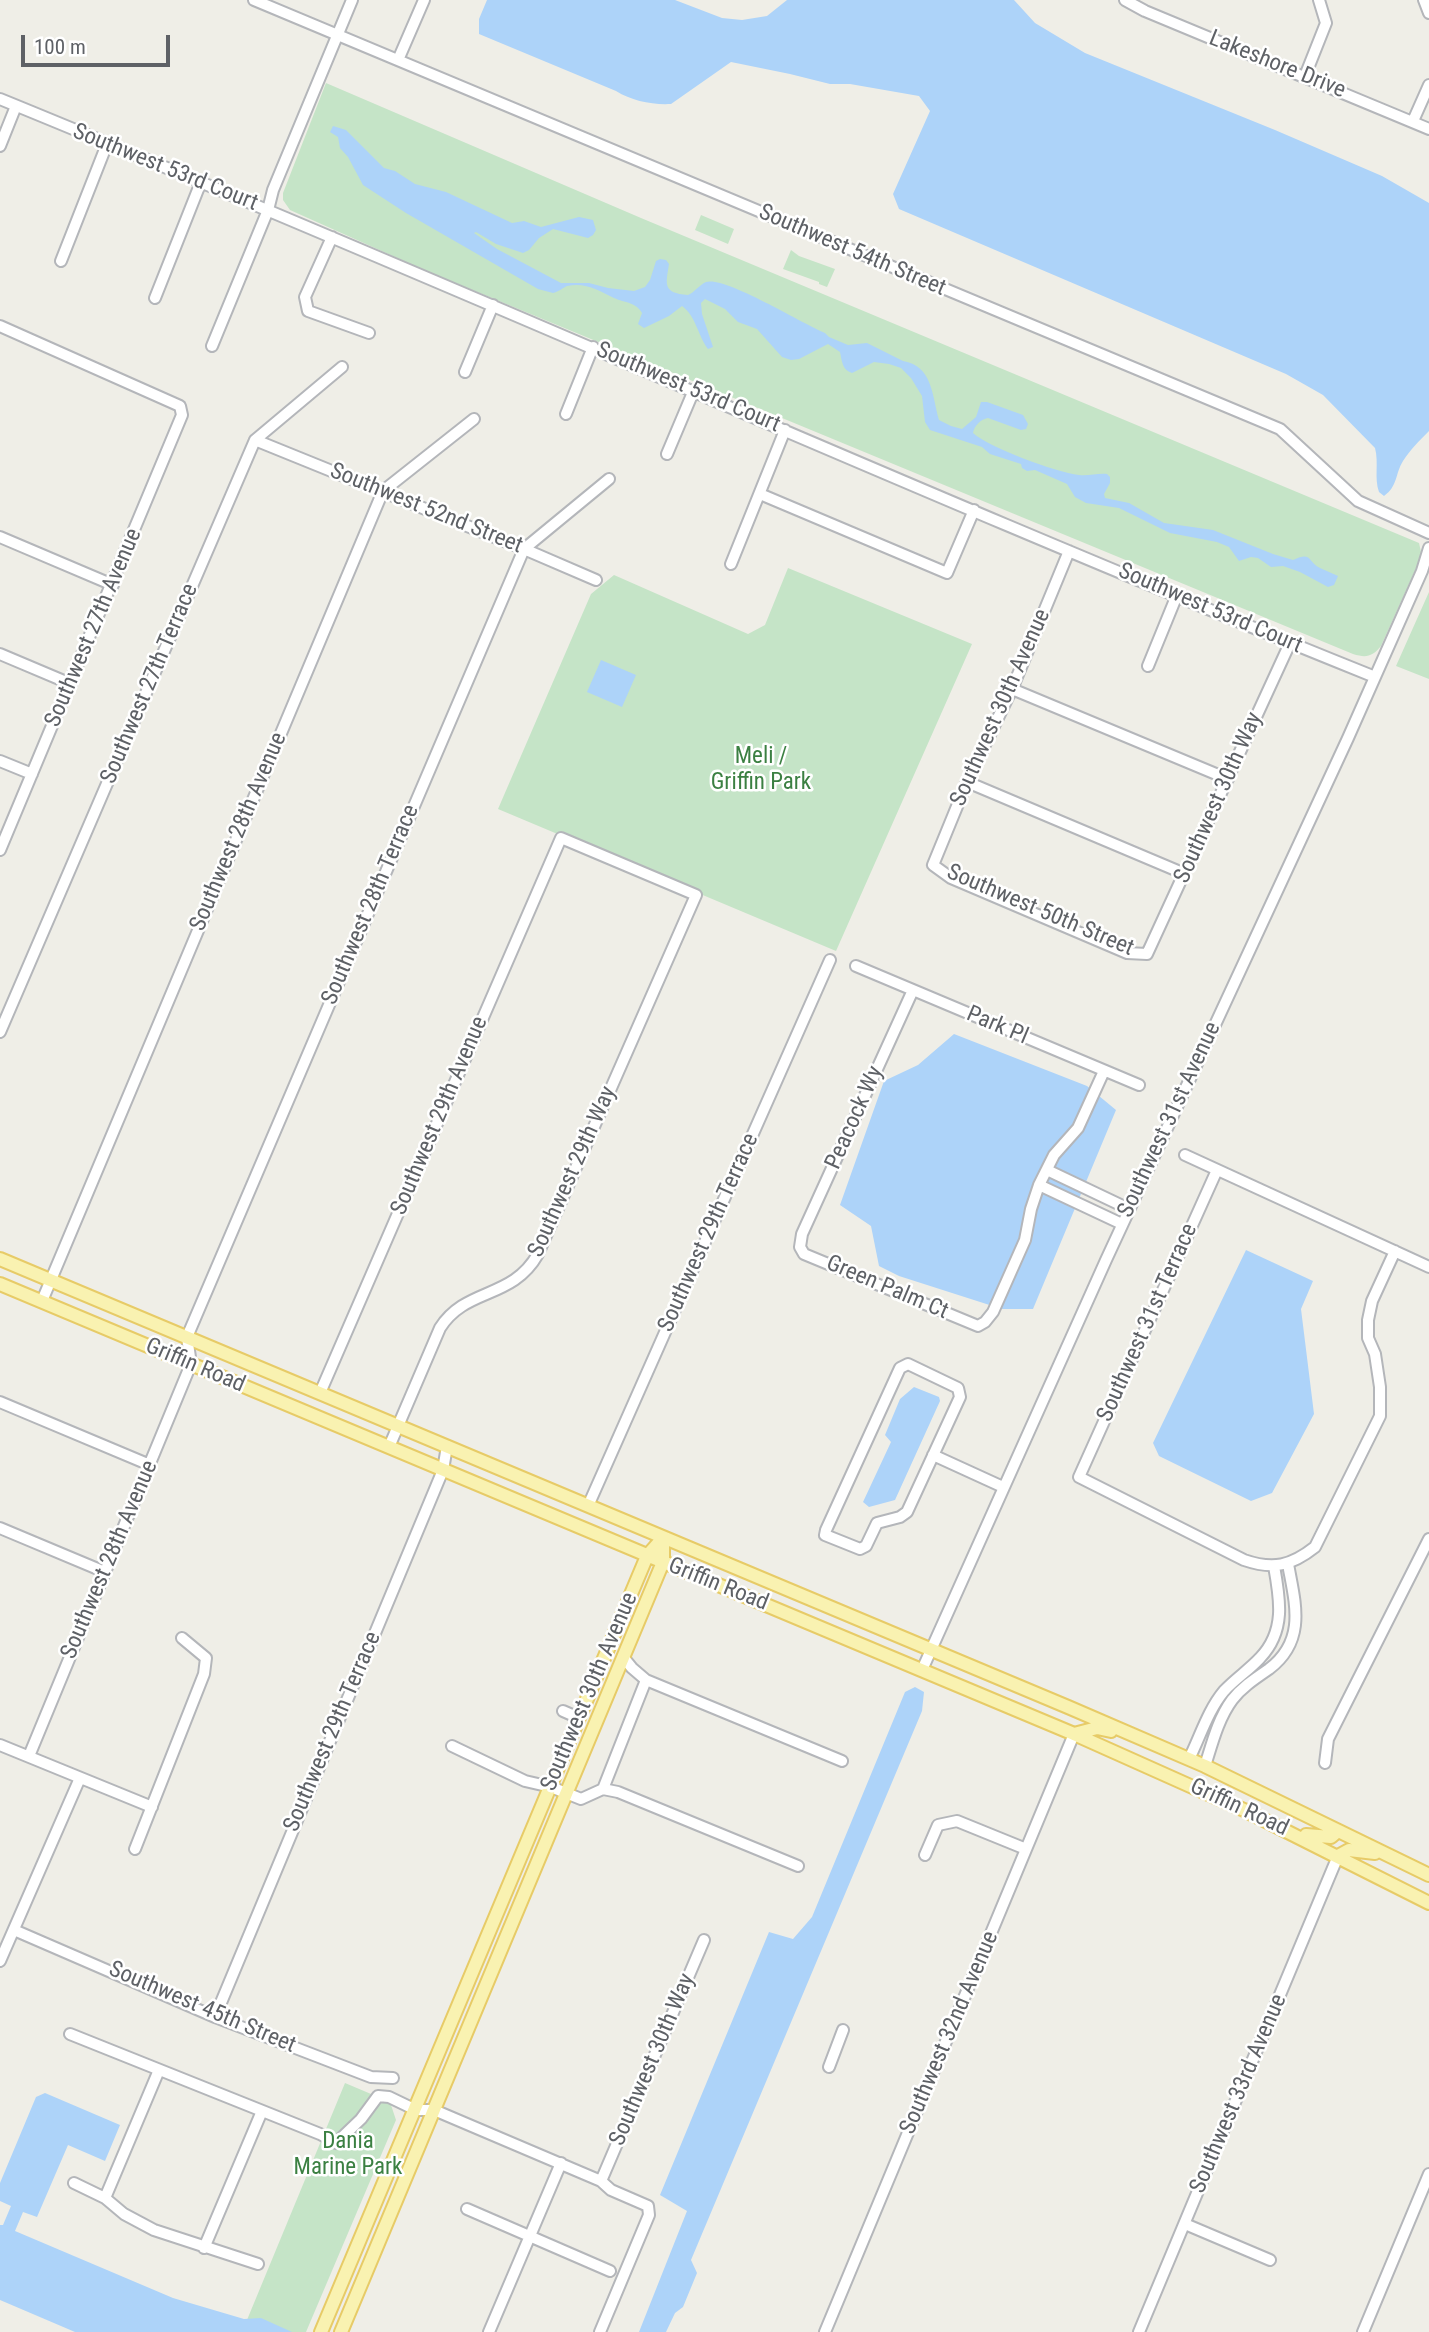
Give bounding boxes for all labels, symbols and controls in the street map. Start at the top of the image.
scale bar [24,21,173,65]
street label: Lakeshore Drive [1205,25,1349,105]
text: 100 m [34,35,86,59]
street label: Southwest 53rd Court [68,118,262,218]
street label: Southwest 54th Street [754,199,950,303]
street label: Southwest 53rd Court [592,337,784,439]
street label: Southwest 52nd Street [326,458,526,560]
street label: Southwest 27th Avenue [40,525,148,731]
street label: Southwest 53rd Court [1114,558,1306,660]
street label: Southwest 27th Terrace [95,580,205,788]
street label: Southwest 30th Avenue [945,605,1057,811]
street label: Southwest 30th Way [1169,708,1269,888]
street label: Southwest 28th Avenue [185,729,293,935]
park label: Meli / Griffin Park [711,743,811,797]
street label: Southwest 28th Terrace [316,801,426,1009]
street label: Southwest 50th Street [942,859,1138,963]
street label: Park Pl [962,1001,1032,1051]
street label: Southwest 29th Avenue [386,1013,494,1219]
street label: Southwest 31st Avenue [1113,1018,1227,1222]
street label: Peacock Wy [820,1062,890,1174]
street label: Southwest 29th Way [523,1082,623,1262]
street label: Southwest 29th Terrace [653,1129,765,1337]
street label: Southwest 31st Terrace [1092,1220,1204,1426]
street label: Green Palm Ct [822,1250,952,1326]
street label: Griffin Road [141,1333,249,1399]
street label: Southwest 28th Avenue [56,1457,164,1663]
street label: Griffin Road [664,1552,772,1618]
street label: Southwest 30th Avenue [536,1589,644,1795]
street label: Southwest 29th Terrace [278,1628,388,1836]
street label: Griffin Road [1185,1773,1293,1843]
street label: Southwest 32nd Avenue [895,1927,1005,2139]
street label: Southwest 45th Street [104,1956,300,2060]
street label: Southwest 30th Way [604,1970,702,2150]
street label: Southwest 33rd Avenue [1185,1990,1293,2198]
park label: Dania Marine Park [294,2128,402,2182]

